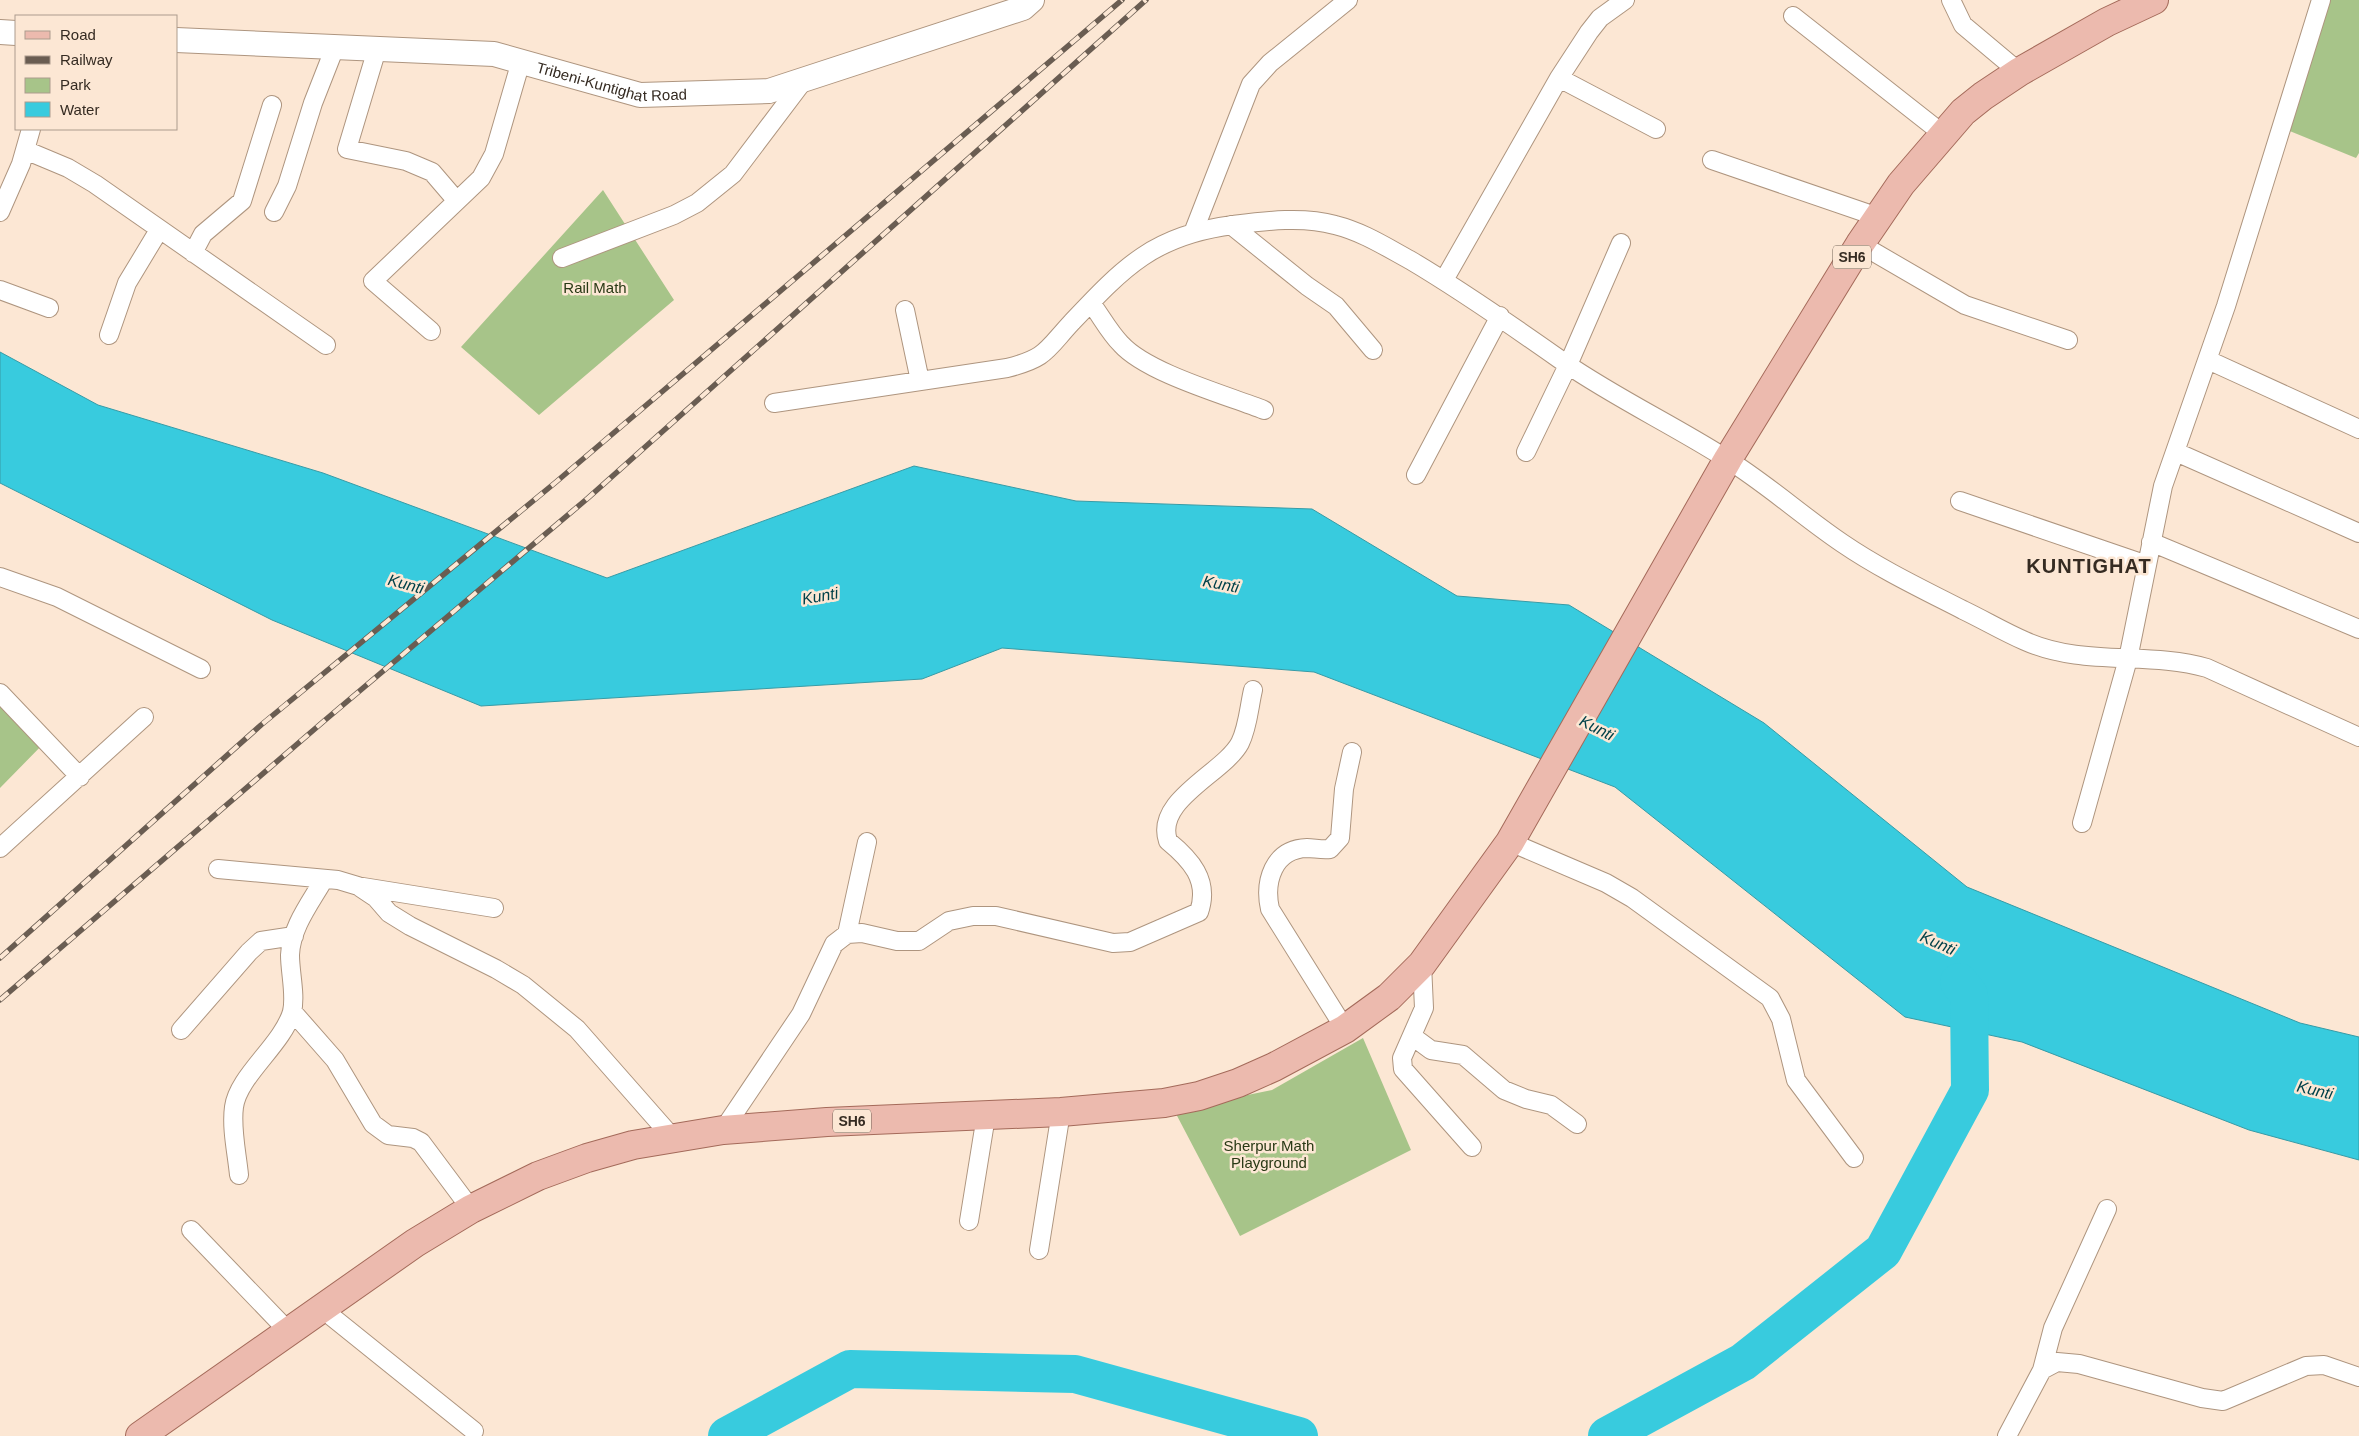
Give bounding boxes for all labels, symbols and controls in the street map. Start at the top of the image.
legend [15,15,178,130]
text: Road [60,26,96,43]
text: Railway [60,51,113,68]
street label: Tribeni-Kuntighat Road [535,58,687,104]
text: Park [60,76,91,93]
text: Water [60,101,99,118]
road number: SH6 [1833,246,1871,268]
park label: Rail Math [563,279,627,296]
district label: KUNTIGHAT [2026,555,2152,577]
water label: Kunti [386,571,426,597]
water label: Kunti [1201,572,1241,596]
water label: Kunti [801,584,840,608]
water label: Kunti [1577,712,1618,744]
water label: Kunti [1918,928,1959,958]
water label: Kunti [2295,1078,2335,1102]
road number: SH6 [833,1110,871,1132]
park label: Sherpur Math Playground [1224,1137,1314,1171]

